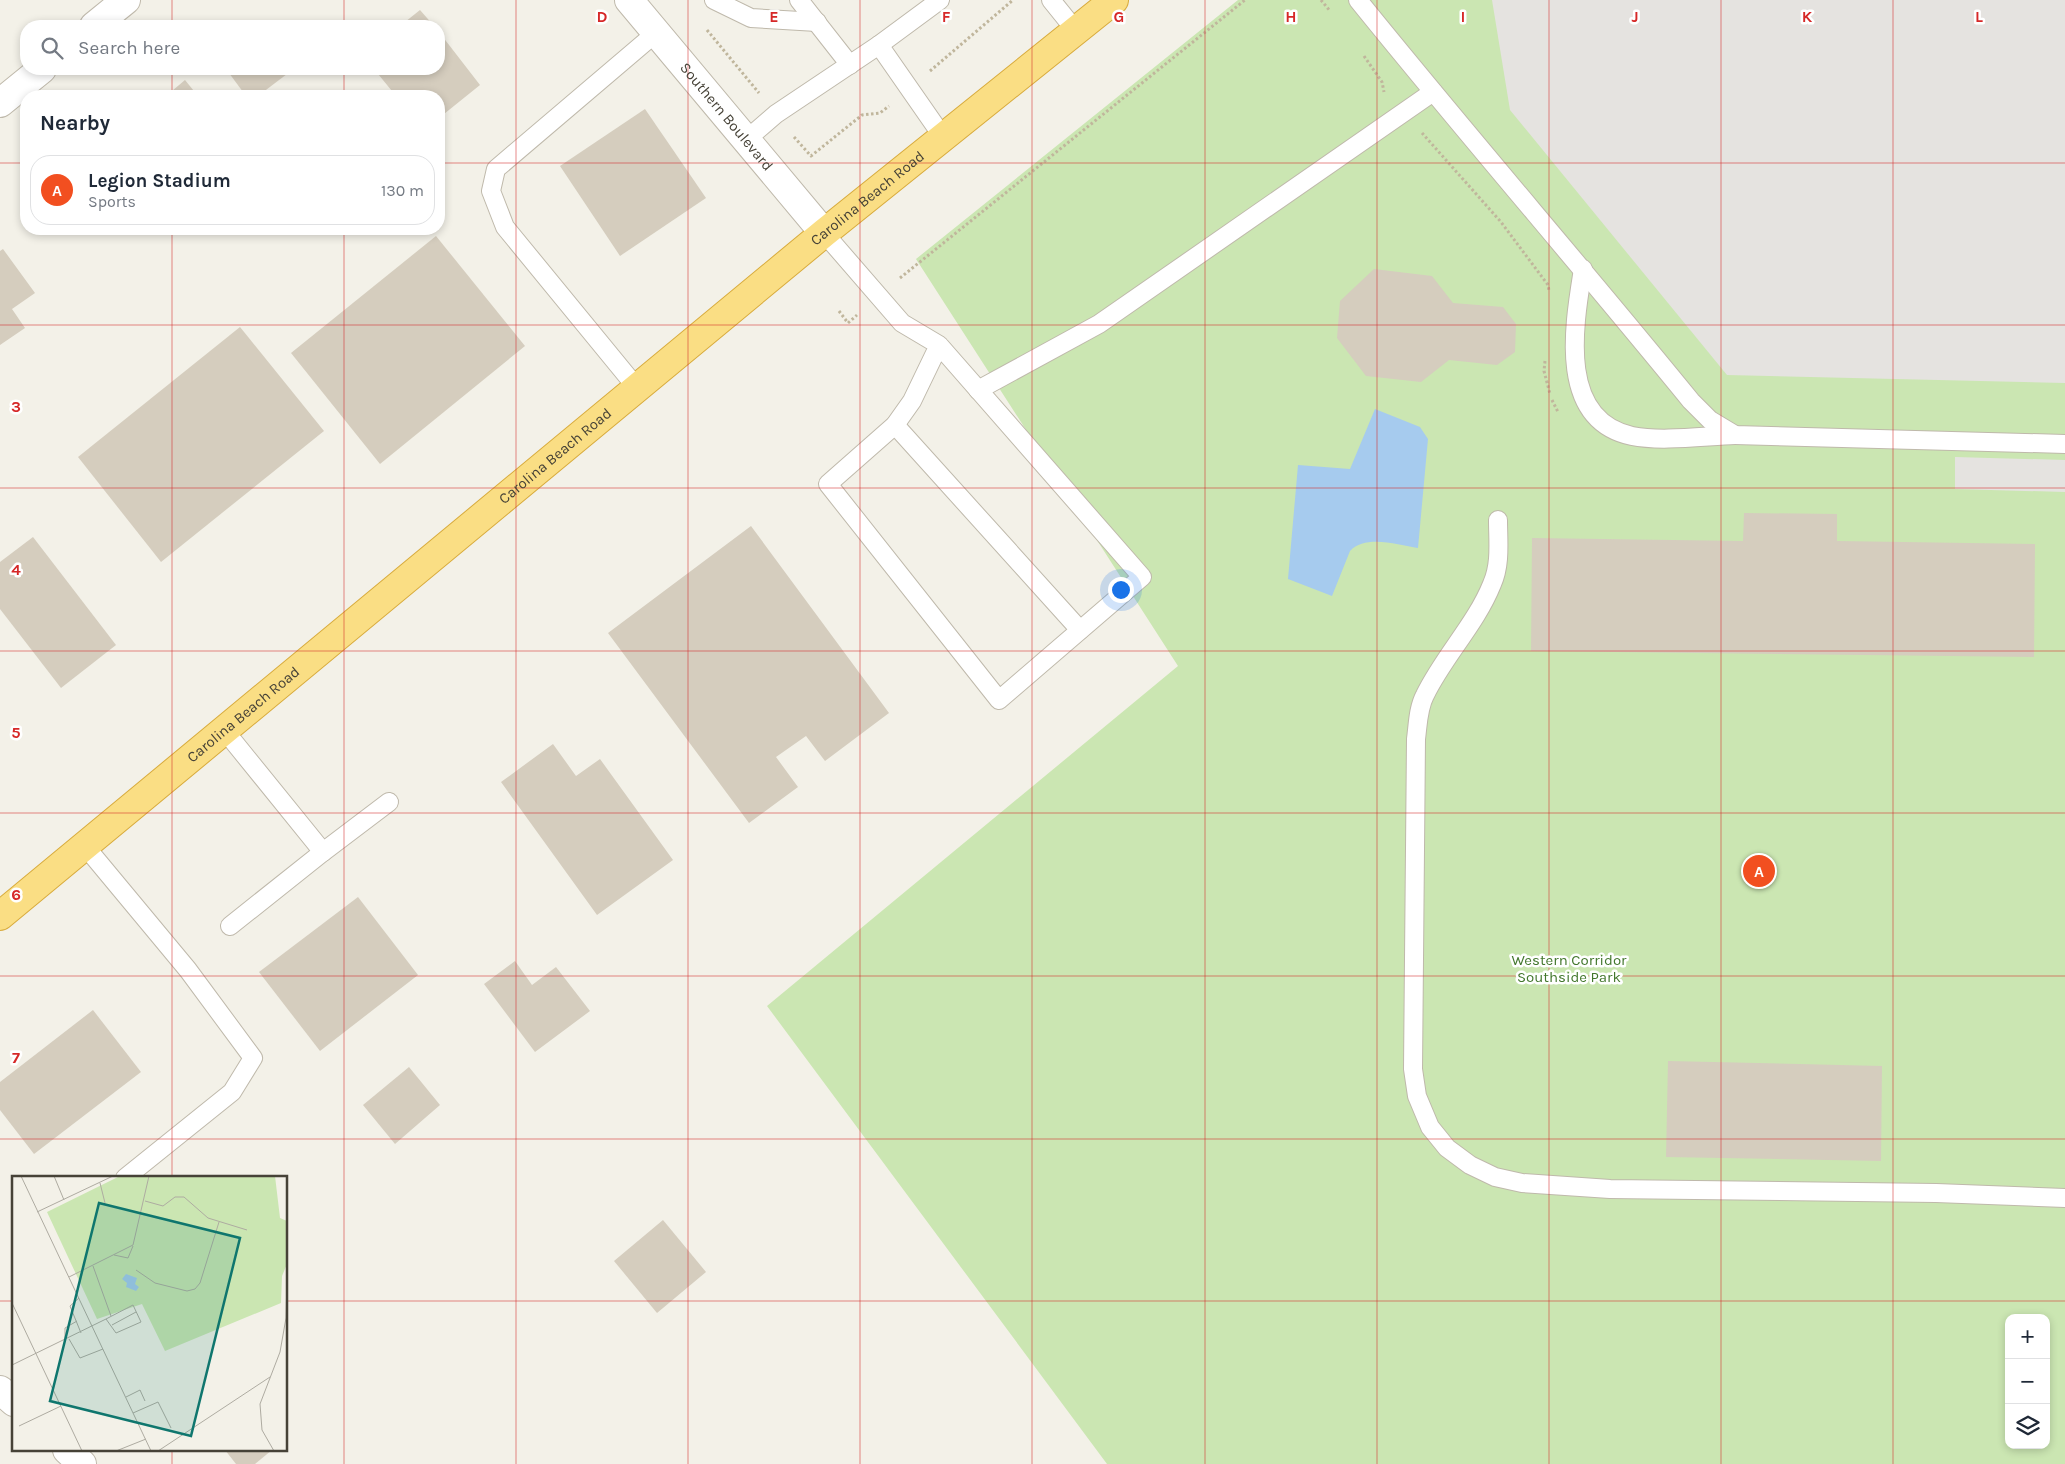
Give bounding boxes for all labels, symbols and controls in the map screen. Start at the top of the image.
text: D [597,7,608,26]
text: E [769,7,779,26]
text: F [942,7,951,26]
text: G [1114,7,1124,26]
text: H [1285,7,1297,26]
text: I [1461,7,1465,26]
text: J [1631,7,1639,26]
text: K [1802,7,1813,26]
text: L [1975,7,1983,26]
search box [20,20,445,75]
icon: search [38,34,66,62]
text: Search here [78,37,180,59]
street label: Southern Boulevard [676,59,777,174]
text: Nearby [40,111,110,135]
street label: Carolina Beach Road [807,147,928,249]
text: Legion Stadium [88,170,231,192]
text: A [52,181,62,200]
text: 130 m [381,181,424,200]
text: Sports [88,192,136,211]
text: 3 [11,397,21,416]
street label: Carolina Beach Road [495,404,615,508]
text: 4 [11,560,21,579]
your location [1108,577,1134,603]
street label: Carolina Beach Road [183,662,303,766]
text: 5 [11,723,21,742]
pin: A [1743,852,1775,890]
text: 6 [11,885,21,904]
park label: Western Corridor Southside Park [1511,951,1627,986]
text: 7 [12,1048,20,1067]
inset map [12,1176,288,1452]
map controls [2005,1314,2050,1449]
button: + [2005,1314,2050,1359]
button: − [2005,1359,2050,1404]
button: layers [2005,1404,2050,1449]

